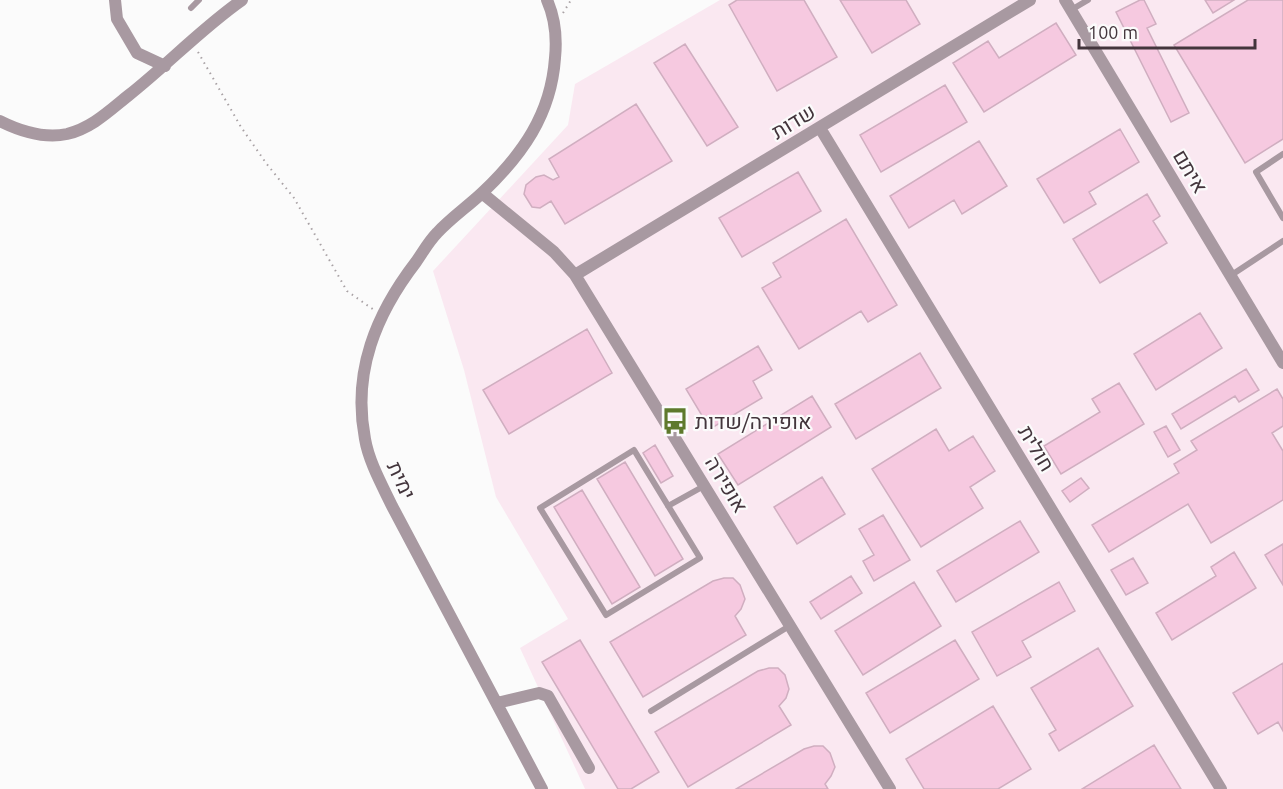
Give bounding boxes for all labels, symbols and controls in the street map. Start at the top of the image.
scale bar [1079,12,1254,50]
text: 100 m [1088,22,1138,42]
street label: שדות [767,99,819,143]
street label: איתם [1169,145,1213,197]
bus stop icon: אופירה/שדות [660,406,690,436]
place label: אופירה/שדות [695,409,811,433]
street label: חולית [1014,421,1060,475]
street label: אופירה [701,451,753,517]
street label: ימית [383,457,421,503]

